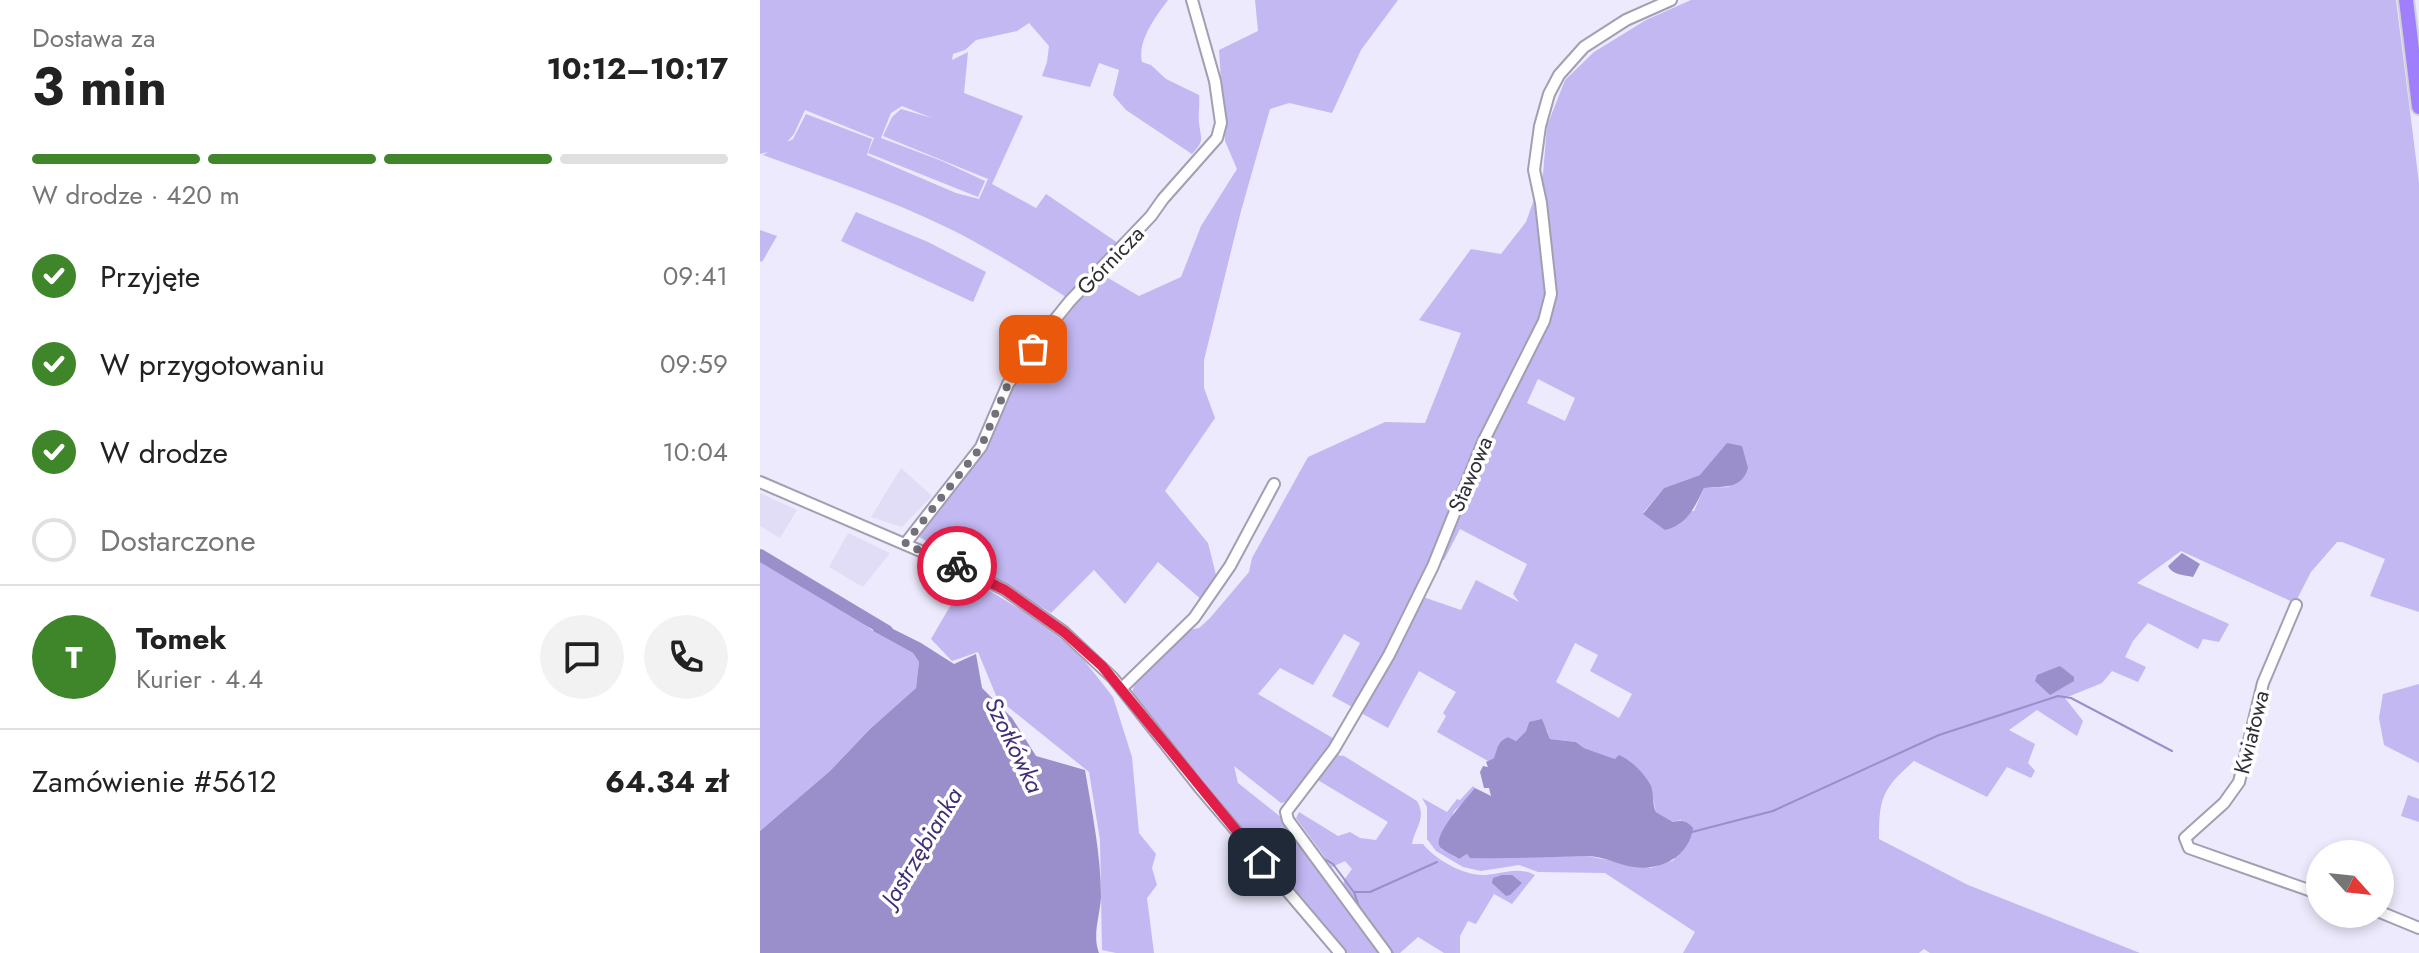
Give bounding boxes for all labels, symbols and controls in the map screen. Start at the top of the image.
text: Dostawa za [32,19,155,57]
text: 10:12–10:17 [547,47,728,90]
text: 3 min [32,49,167,125]
text: W drodze · 420 m [32,176,240,214]
street label: Górnicza [1069,218,1151,302]
icon: check [32,254,76,298]
text: Przyjęte [100,255,200,298]
text: 09:41 [663,257,728,295]
pin [999,315,1067,383]
icon: bag [1011,327,1055,371]
icon: check [32,342,76,386]
text: W przygotowaniu [100,343,325,386]
text: 09:59 [660,345,728,383]
icon: check [32,430,76,474]
text: W drodze [100,431,228,474]
street label: Stawowa [1440,431,1500,517]
text: 10:04 [662,433,728,471]
text: Dostarczone [100,519,256,562]
courier [917,526,997,606]
icon: bike [935,544,979,588]
button: chat [540,615,624,699]
button: phone [644,615,728,699]
text: Tomek [136,617,227,660]
text: T [66,636,82,679]
text: Kurier · 4.4 [136,660,263,698]
street label: Kwiatowa [2225,687,2277,777]
water label: Szotkówka [976,691,1053,799]
text: Zamówienie #5612 [32,760,277,803]
text: 64.34 zł [605,760,728,803]
water label: Jastrzębianka [870,781,971,916]
pin [1228,828,1296,896]
icon: home [1240,840,1284,884]
north arrow [2306,840,2394,928]
map controls [2306,840,2394,928]

